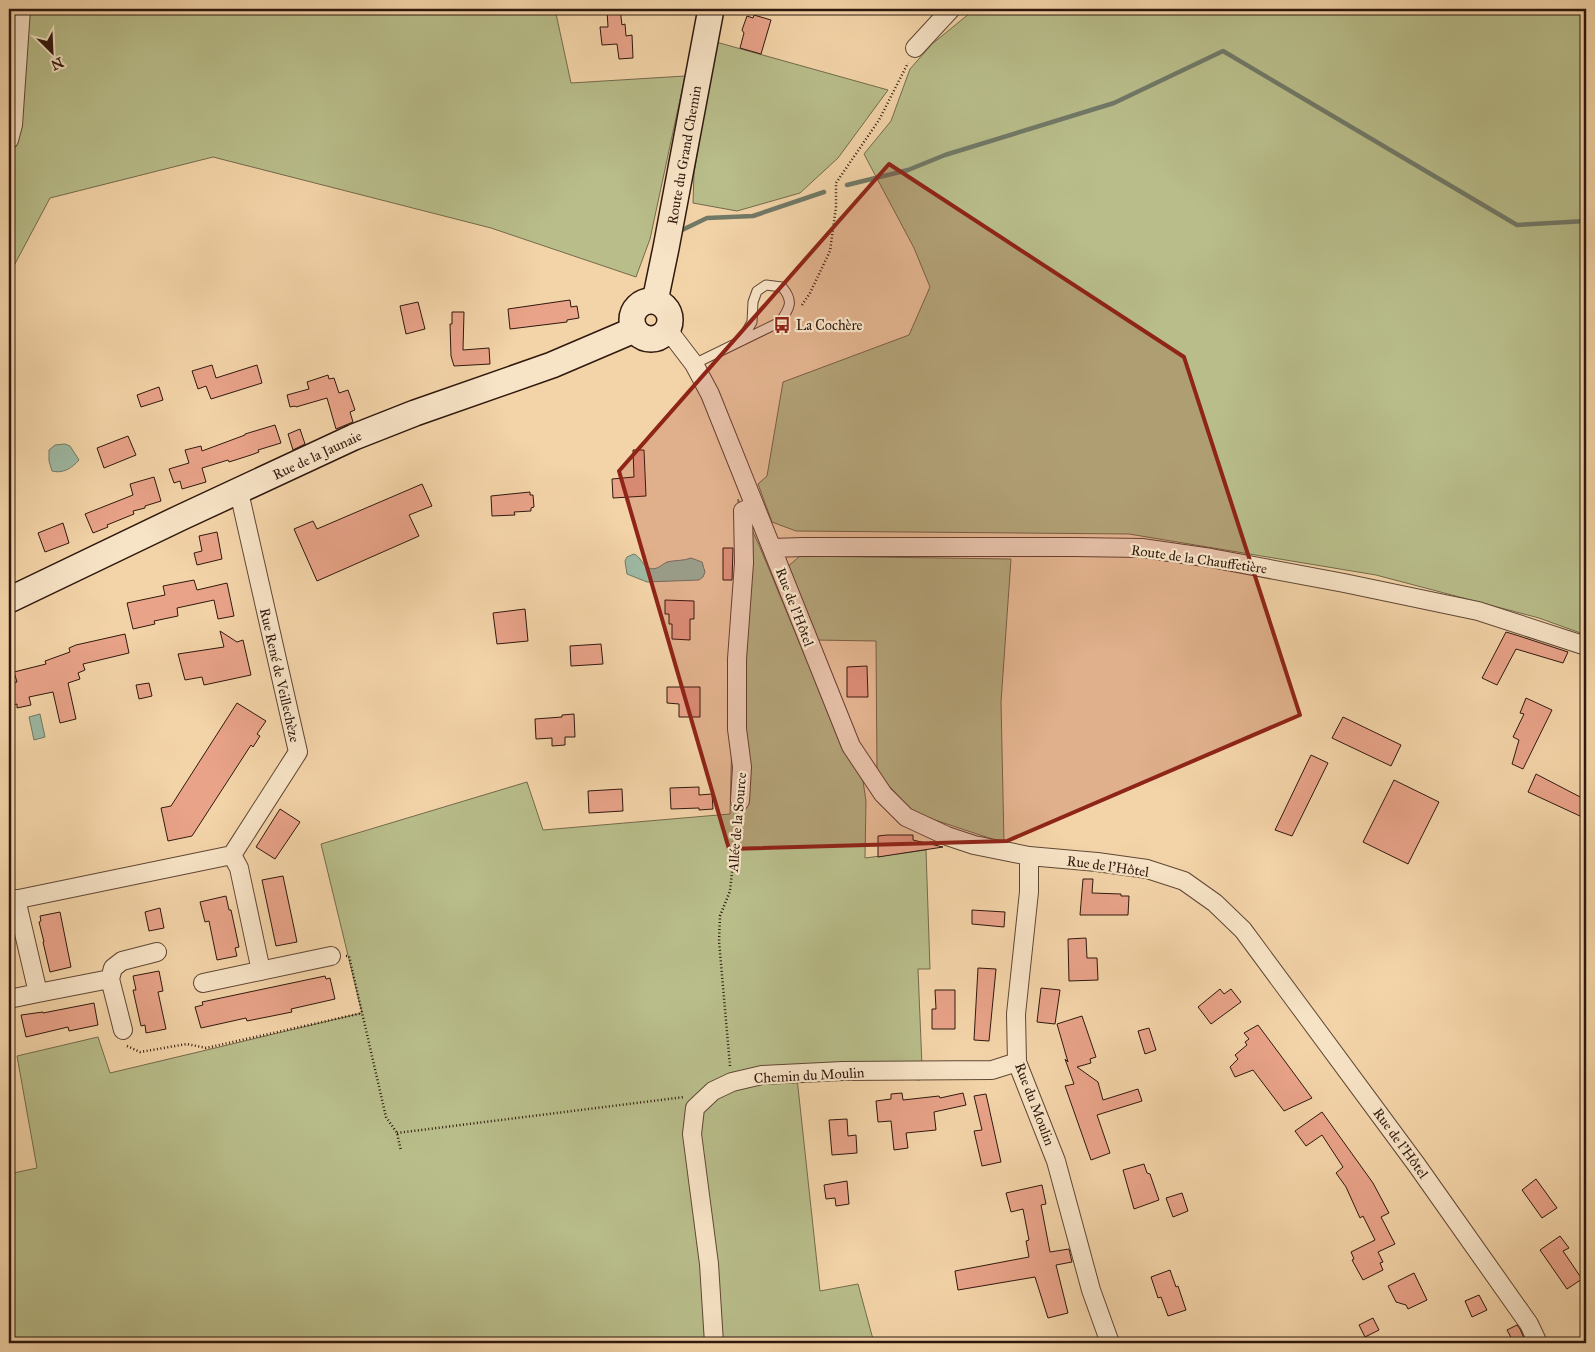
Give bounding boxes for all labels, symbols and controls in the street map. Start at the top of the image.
north arrow [28,28,78,78]
text: N [48,53,66,74]
street label: Route du Grand Chemin [664,84,705,226]
bus stop icon: La Cochère [772,315,792,335]
place label: La Cochère [796,317,863,334]
street label: Rue de la Jaunaie [270,427,365,484]
street label: Route de la Chauffetière [1130,542,1268,577]
street label: Rue de l'Hôtel [772,565,817,649]
street label: Rue René de Veillechèze [256,606,303,744]
street label: Allée de la Source [725,771,750,874]
street label: Rue de l'Hôtel [1066,852,1150,881]
street label: Rue du Moulin [1011,1060,1058,1149]
street label: Chemin du Moulin [753,1064,865,1087]
street label: Rue de l'Hôtel [1369,1105,1432,1182]

